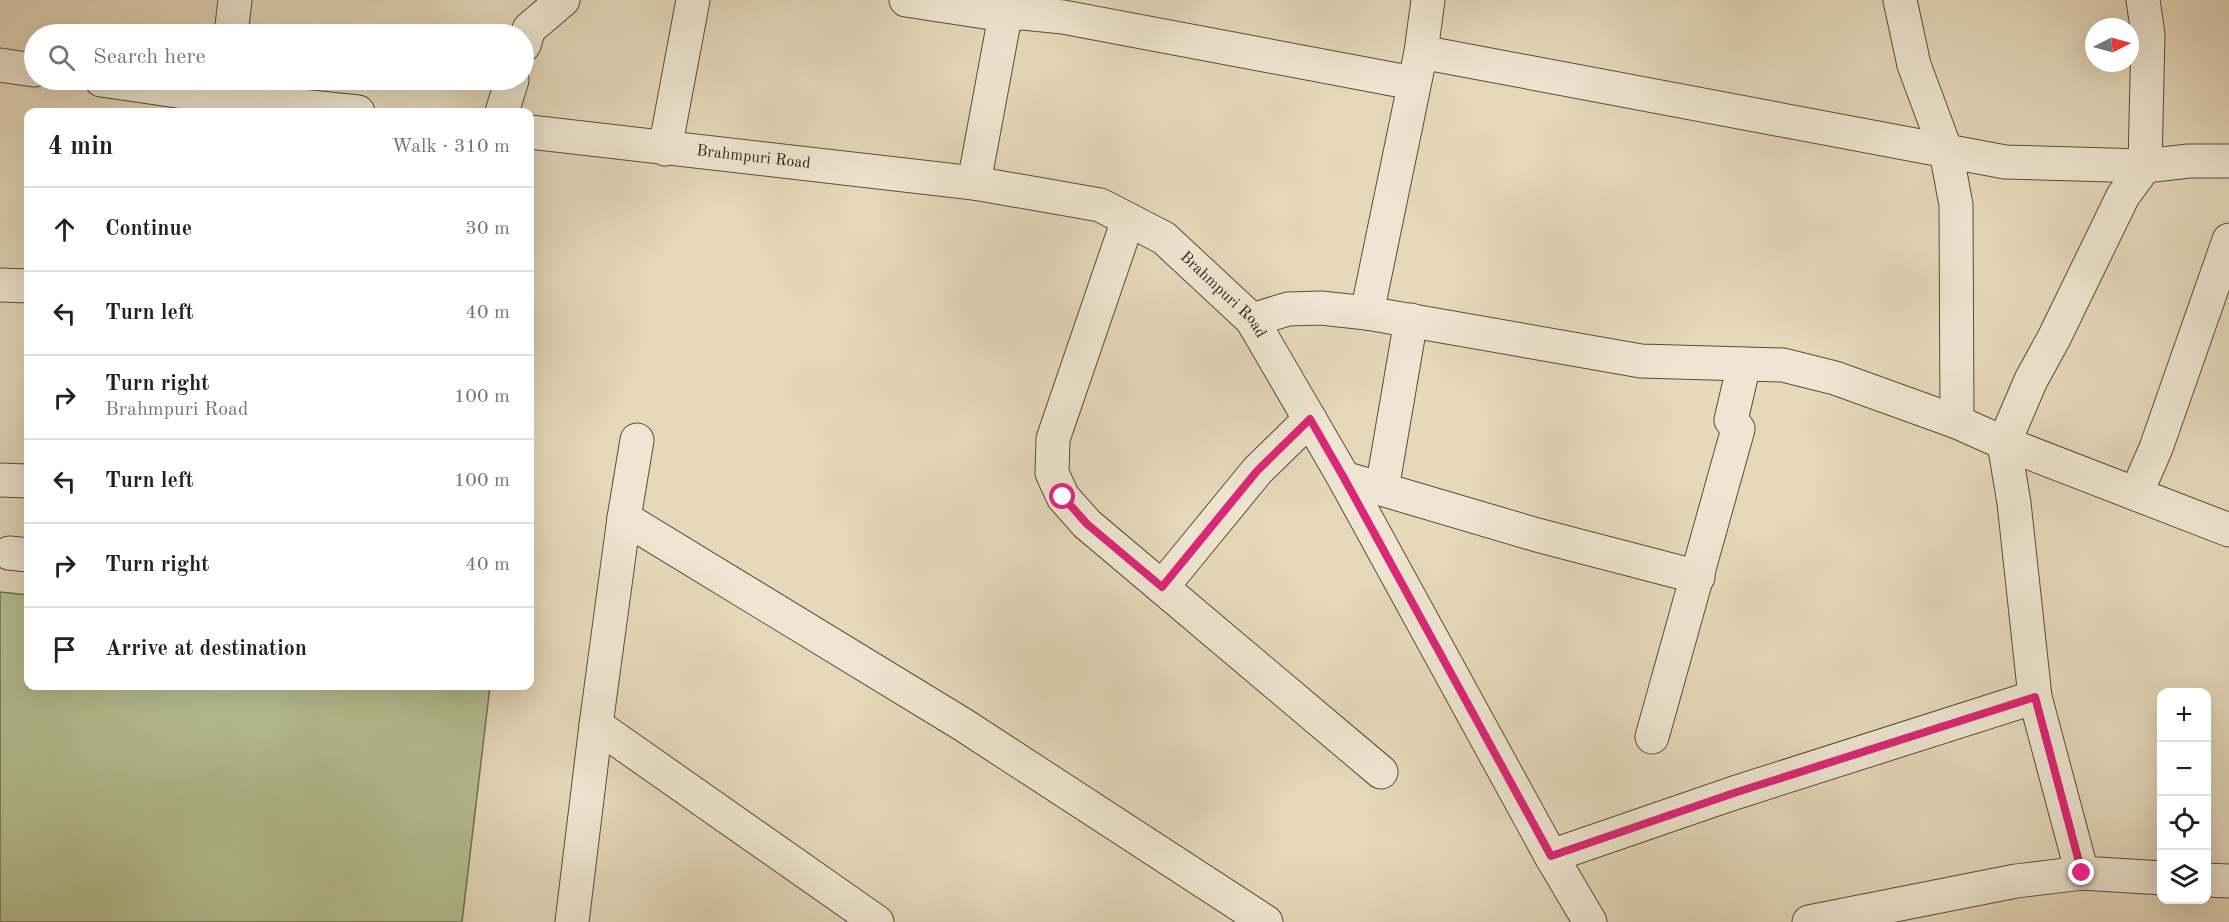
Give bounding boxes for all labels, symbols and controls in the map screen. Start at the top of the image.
north arrow [2085,18,2139,72]
search box [24,24,534,90]
icon: search [45,41,78,74]
text: Search here [93,46,206,68]
text: 4 min [48,134,113,160]
text: Walk · 310 m [391,137,510,157]
street label: Brahmpuri Road [696,143,811,172]
icon: ahead [48,213,81,246]
text: Continue [105,218,192,240]
text: 30 m [465,219,510,239]
street label: Brahmpuri Road [1177,249,1269,341]
icon: left [48,297,81,330]
text: Turn left [105,302,194,324]
text: 40 m [465,303,510,323]
text: Turn right [105,373,209,395]
icon: right [48,381,81,414]
text: 100 m [454,387,510,407]
text: Brahmpuri Road [105,400,248,420]
icon: left [48,465,81,498]
text: Turn left [105,470,194,492]
text: 100 m [454,471,510,491]
route start [1049,483,1075,509]
icon: right [48,549,81,582]
text: Turn right [105,554,209,576]
text: 40 m [465,555,510,575]
icon: arrive [48,633,81,666]
text: Arrive at destination [105,638,307,660]
map controls [2157,688,2211,904]
button: + [2157,688,2211,742]
button: − [2157,742,2211,796]
button: locate [2157,796,2211,850]
button: layers [2157,850,2211,904]
route end [2068,859,2094,885]

